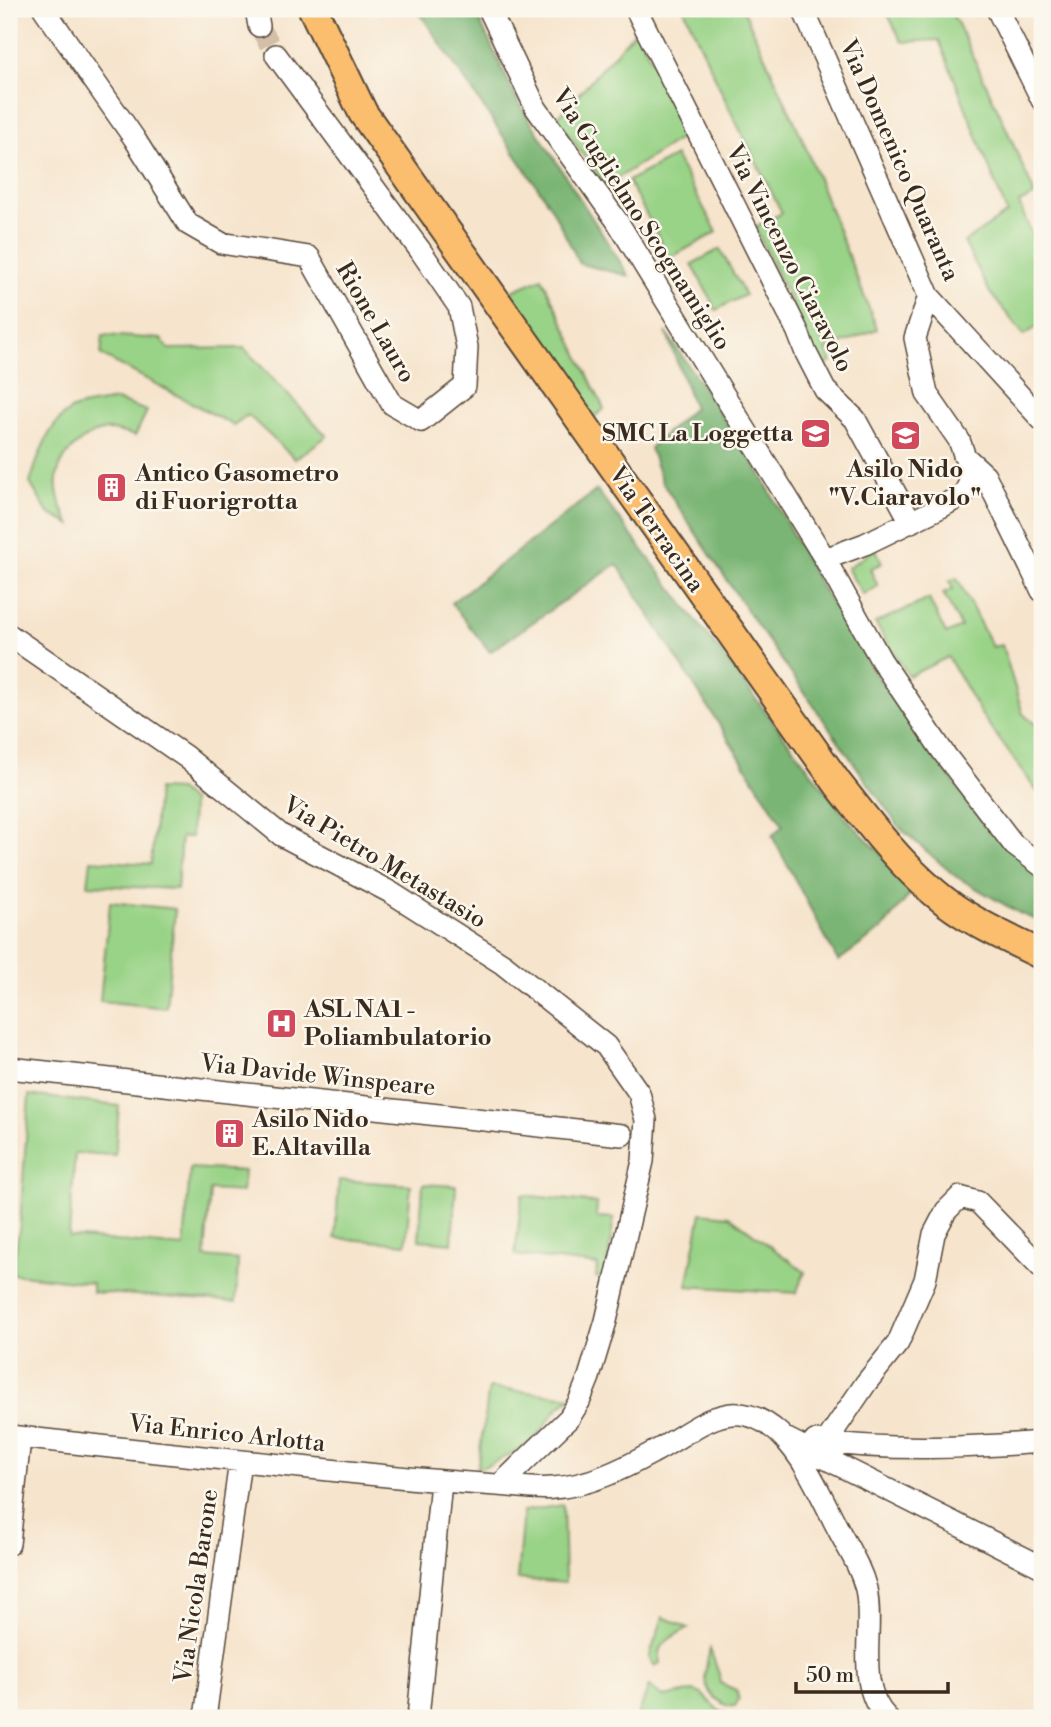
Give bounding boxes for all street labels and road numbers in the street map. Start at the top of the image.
street label: Via Domenico Quaranta [832,34,966,287]
street label: Via Guglielmo Scognamiglio [545,82,737,356]
street label: Via Vincenzo Ciaravolo [718,139,860,377]
street label: Rione Lauro [328,257,422,388]
street label: Via Terracina [601,460,711,599]
street label: Via Pietro Metastasio [276,790,492,936]
street label: Via Davide Winspeare [198,1049,437,1103]
street label: Via Enrico Arlotta [126,1409,327,1459]
street label: Via Nicola Barone [168,1487,225,1686]

